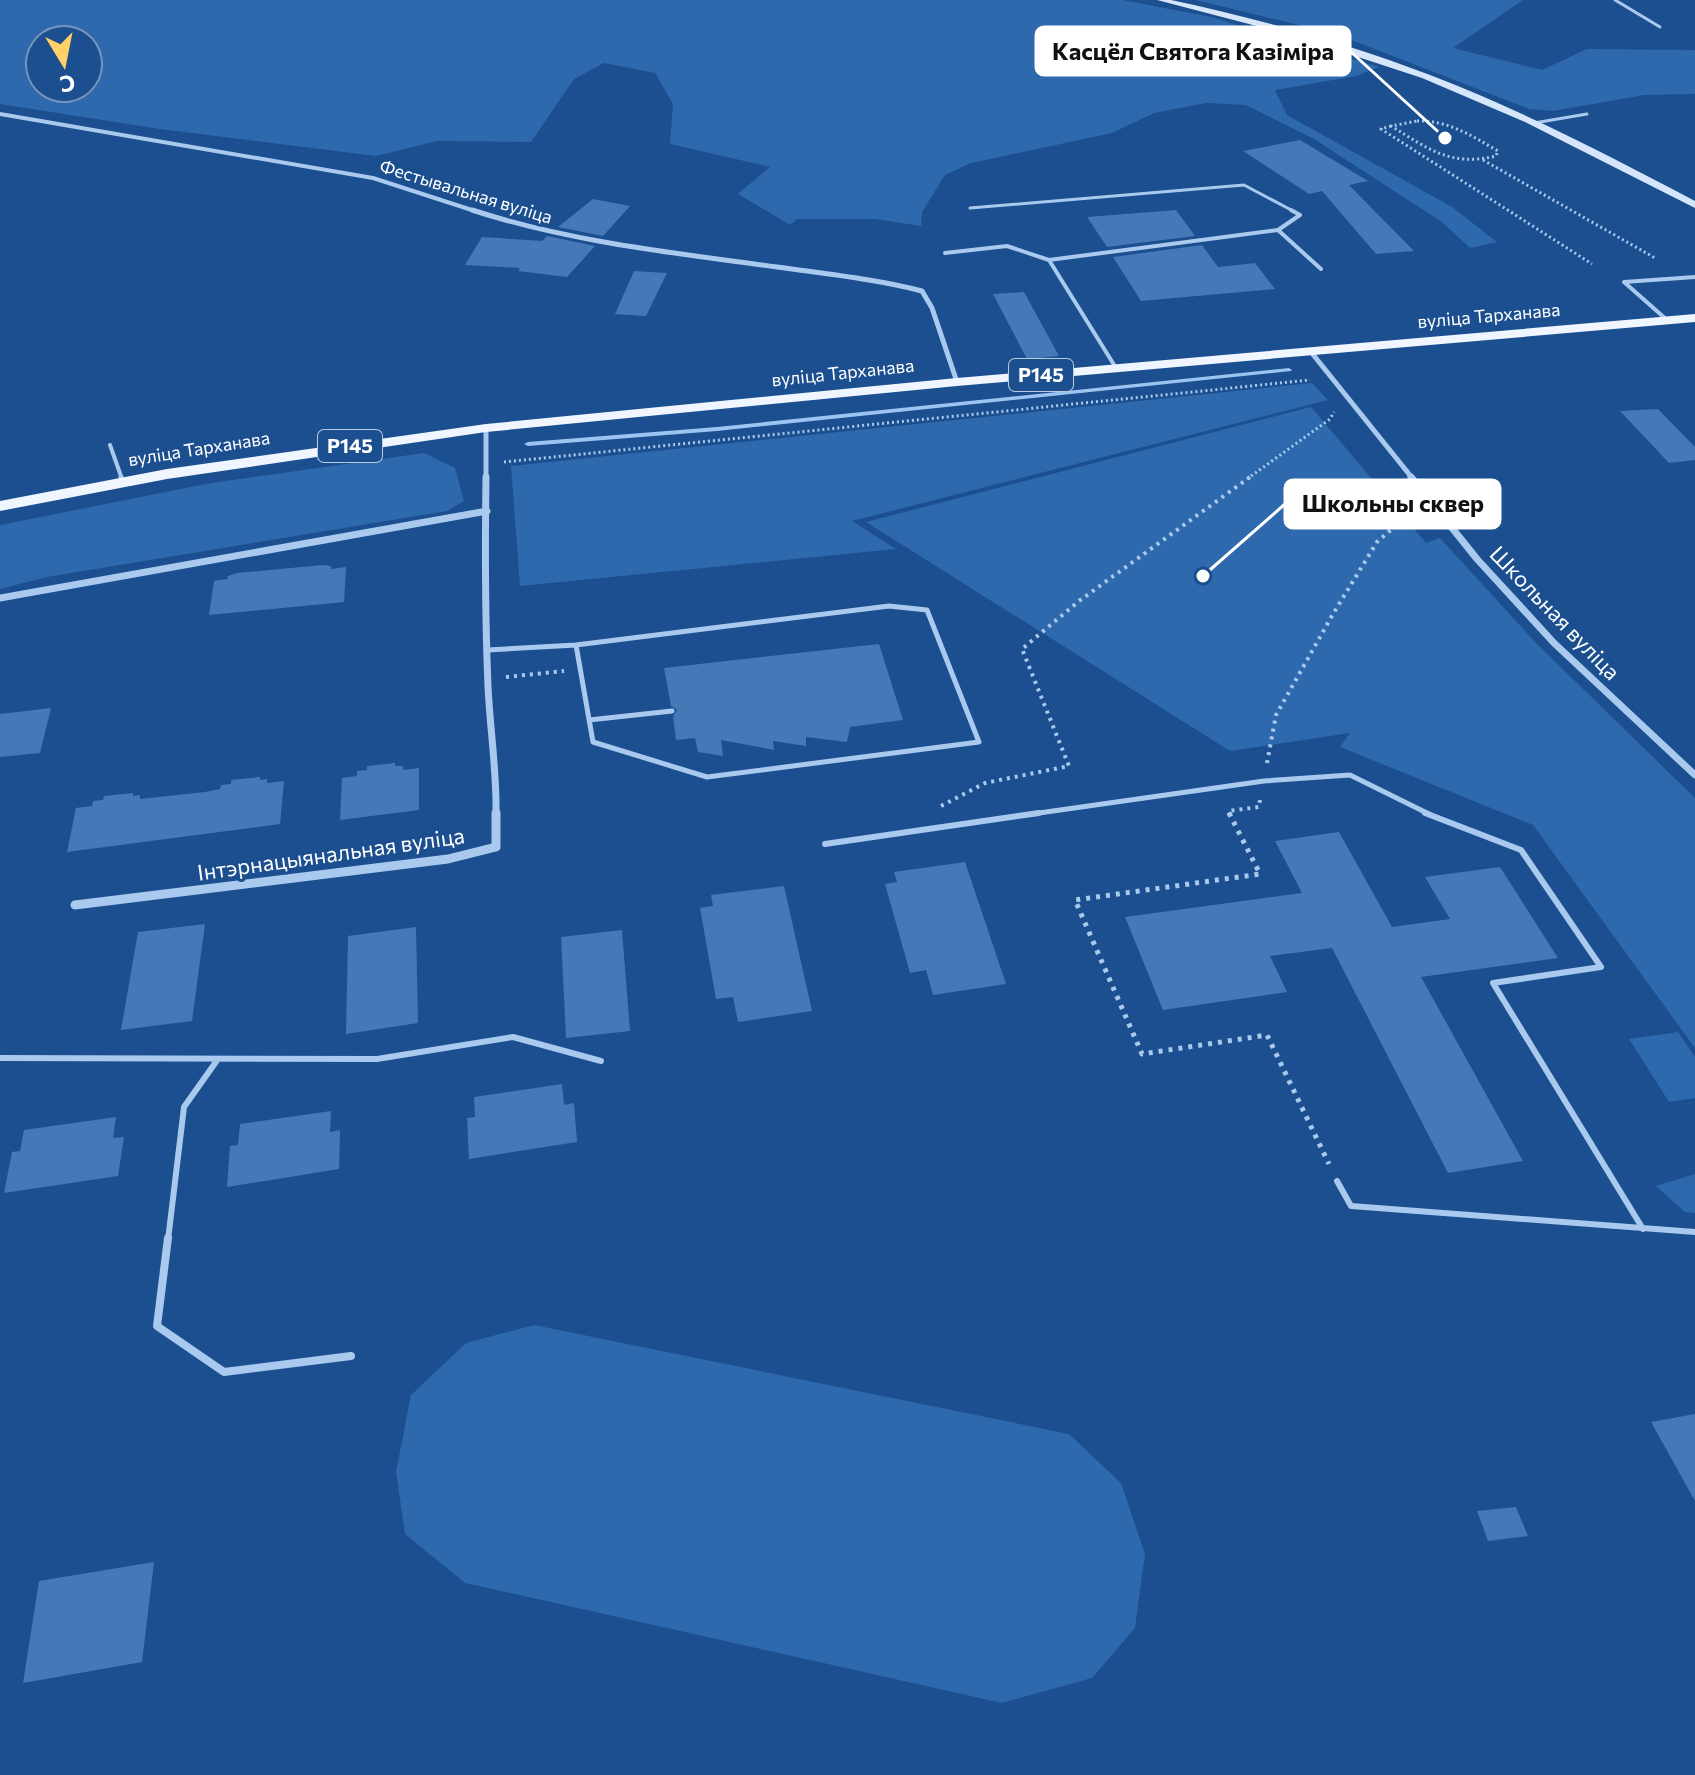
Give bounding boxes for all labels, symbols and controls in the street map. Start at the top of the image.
north arrow [24,24,104,104]
callout: Касцёл Святога Казіміра [1036,27,1350,75]
text: Касцёл Святога Казіміра [1052,36,1334,65]
text: С [58,70,77,99]
street label: Фестывальная вуліца [377,154,555,228]
street label: вуліца Тарханава [1417,298,1561,332]
street label: вуліца Тарханава [770,354,915,390]
road number: Р145 [1009,359,1073,391]
street label: вуліца Тарханава [126,426,271,470]
road number: Р145 [318,430,382,462]
callout: Школьны сквер [1285,480,1500,528]
text: Школьны сквер [1302,488,1484,517]
street label: Школьная вуліца [1485,540,1626,685]
street label: Інтэрнацыянальная вуліца [196,821,466,886]

